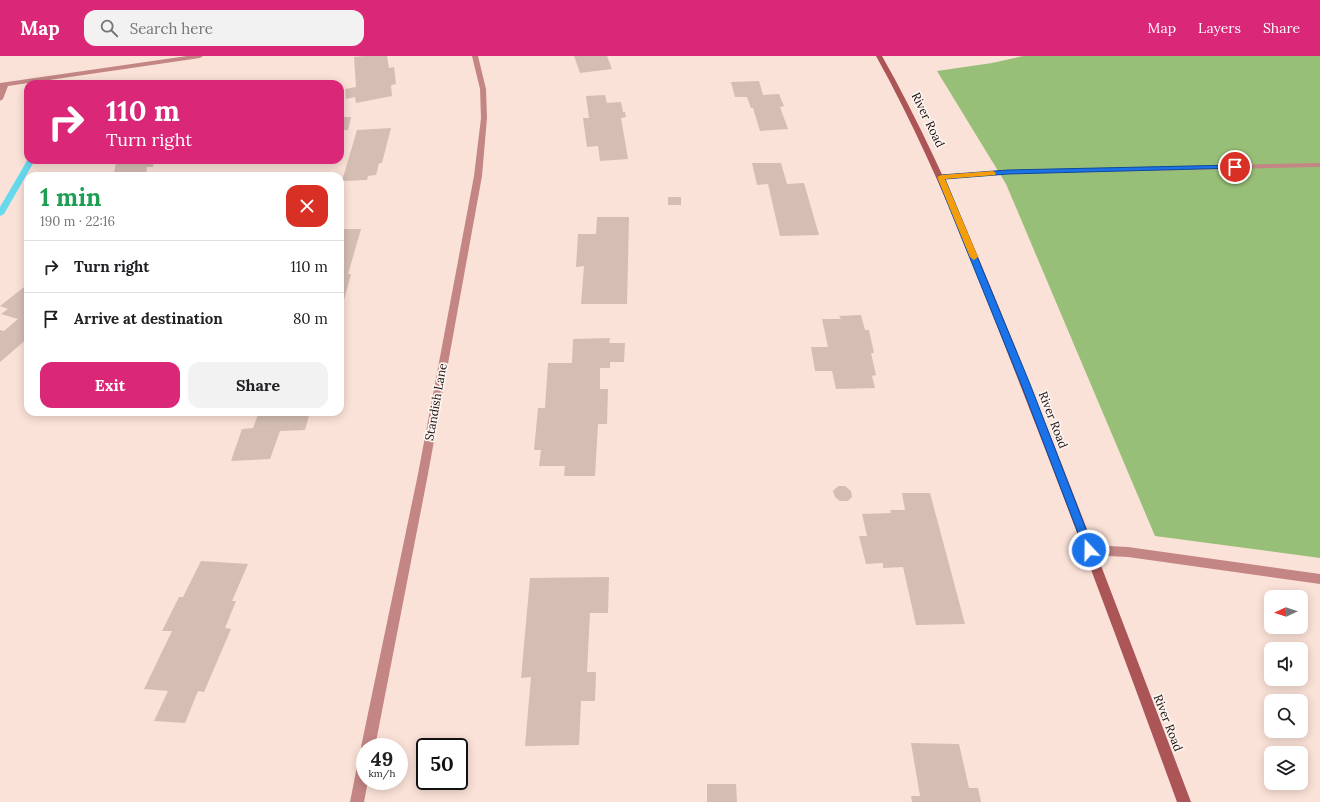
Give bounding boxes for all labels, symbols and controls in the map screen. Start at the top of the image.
search box [84,10,364,46]
text: Map [20,16,60,40]
icon: search [98,17,120,39]
text: Search here [130,19,213,38]
text: Map [1148,19,1176,37]
text: Layers [1198,19,1241,37]
text: Share [1263,19,1300,37]
street label: River Road [909,90,948,150]
text: 110 m [106,93,180,129]
icon: right [40,96,92,148]
text: Turn right [106,128,192,151]
pin [1218,150,1252,184]
icon: arrive [1224,156,1246,178]
text: 1 min [40,182,101,213]
button: close [286,185,328,227]
text: 190 m · 22:16 [40,213,115,230]
icon: right [40,256,62,278]
text: Turn right [74,257,150,276]
text: 110 m [290,257,328,276]
icon: arrive [40,308,62,330]
text: Arrive at destination [74,309,223,328]
text: 80 m [293,309,328,328]
street label: Standish Lane [421,361,450,442]
button: Exit [40,362,180,408]
button: Share [188,362,328,408]
street label: River Road [1036,389,1071,450]
position arrow [1068,529,1110,571]
north arrow [1264,590,1308,634]
map controls [1264,590,1308,790]
button: sound [1264,642,1308,686]
street label: River Road [1151,692,1186,753]
button: search [1264,694,1308,738]
speed limit sign: 50 [416,738,468,790]
text: 49 [371,746,393,771]
button: layers [1264,746,1308,790]
text: km/h [368,767,396,780]

